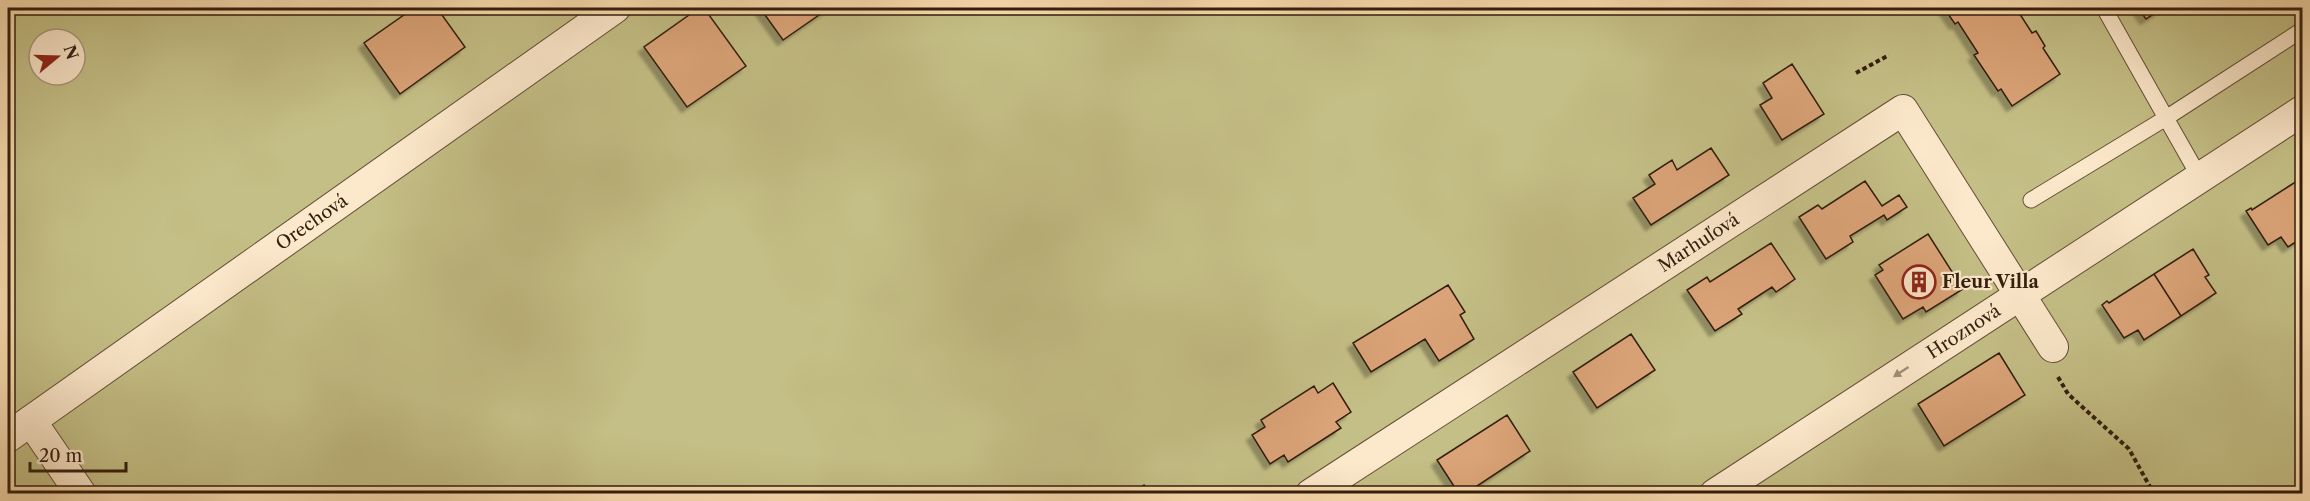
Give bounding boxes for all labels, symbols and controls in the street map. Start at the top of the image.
north arrow [27,27,87,87]
text: N [59,42,83,62]
street label: Orechová [272,189,352,255]
street label: Marhuľová [1654,208,1744,277]
building icon: Fleur Villa [1901,264,1937,300]
place label: Fleur Villa [1942,271,2040,293]
street label: Hroznová [1923,299,2005,364]
one-way arrow [1893,367,1909,378]
scale bar [30,435,126,473]
text: 20 m [39,445,83,467]

